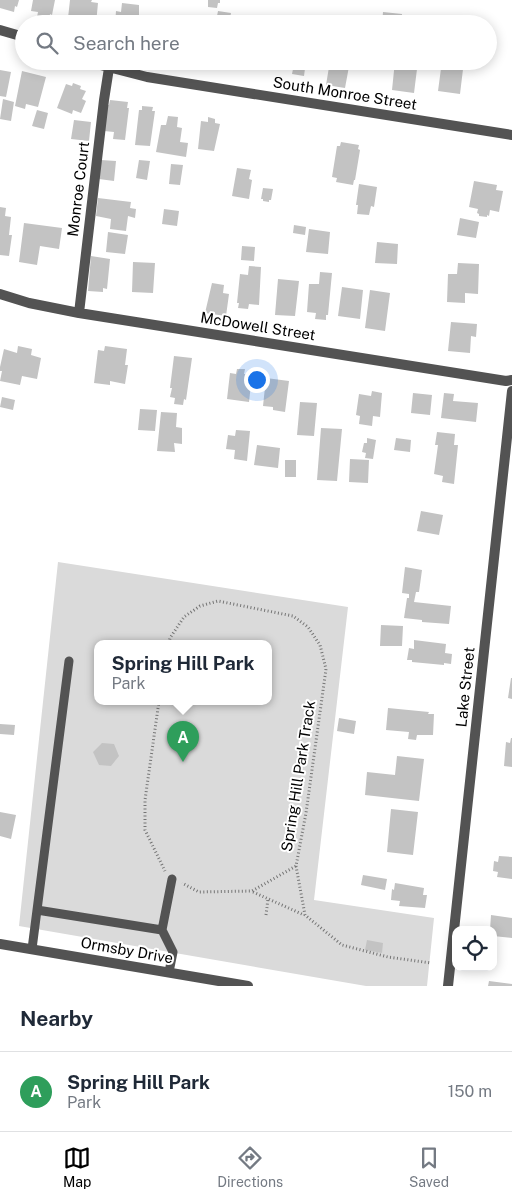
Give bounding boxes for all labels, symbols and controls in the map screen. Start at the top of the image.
search box [15,15,497,70]
icon: search [33,29,61,57]
text: Search here [73,32,180,54]
street label: South Monroe Street [272,73,418,113]
street label: Monroe Court [64,140,92,237]
street label: McDowell Street [199,309,317,344]
your location [244,367,270,393]
popup [94,640,272,705]
street label: Lake Street [452,646,478,728]
text: Spring Hill Park [111,652,255,674]
text: Park [111,674,146,693]
street label: Spring Hill Park Track [278,699,318,853]
pin: A [167,721,199,762]
map controls [452,926,497,971]
button: locate [452,926,497,971]
street label: Ormsby Drive [79,934,175,966]
text: Nearby [20,1006,93,1031]
text: Spring Hill Park [67,1071,210,1093]
text: A [30,1082,42,1101]
text: 150 m [448,1082,492,1101]
text: Park [67,1093,101,1112]
tab: Map [63,1144,91,1190]
tab: Directions [217,1144,283,1190]
tab: Saved [409,1144,449,1190]

